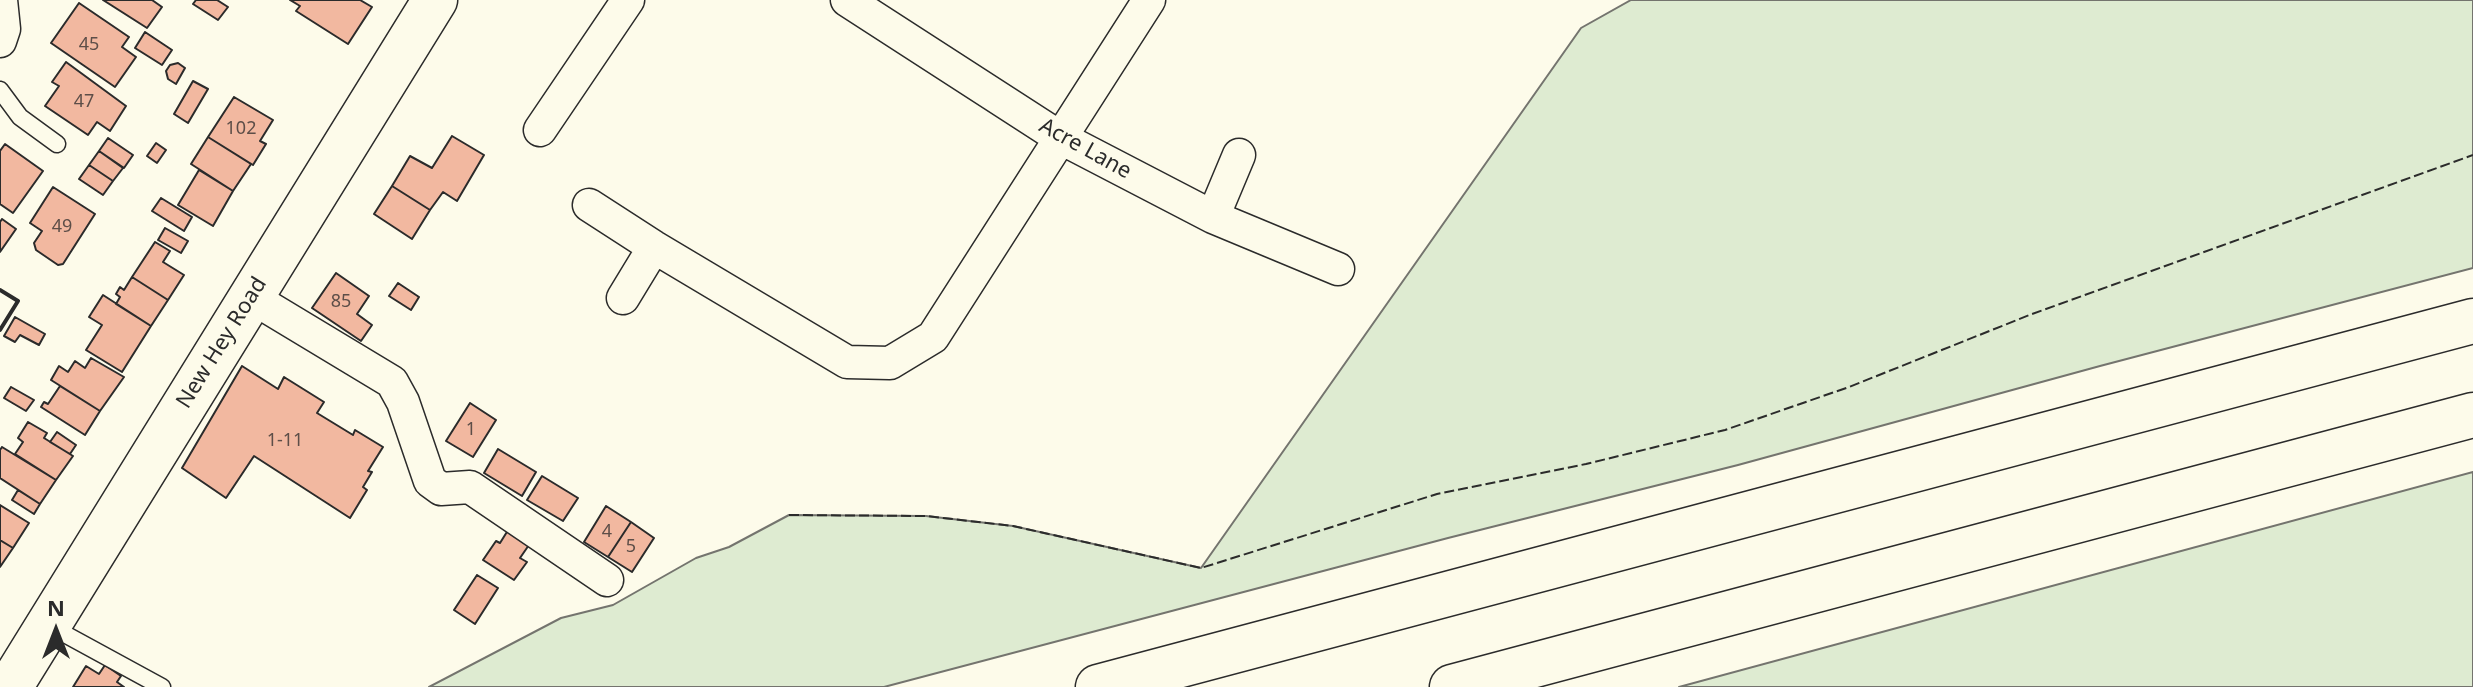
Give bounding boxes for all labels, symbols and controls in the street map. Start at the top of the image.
house number: 45 [79,34,99,56]
house number: 47 [74,91,94,113]
street label: Acre Lane [1034,113,1136,185]
house number: 102 [226,118,256,140]
house number: 49 [52,216,72,238]
street label: New Hey Road [171,272,273,414]
house number: 85 [331,291,351,313]
house number: 1 [466,419,476,441]
house number: 1-11 [267,430,303,452]
house number: 4 [602,521,612,543]
house number: 5 [626,536,636,558]
north arrow [16,591,96,671]
text: N [47,592,65,622]

